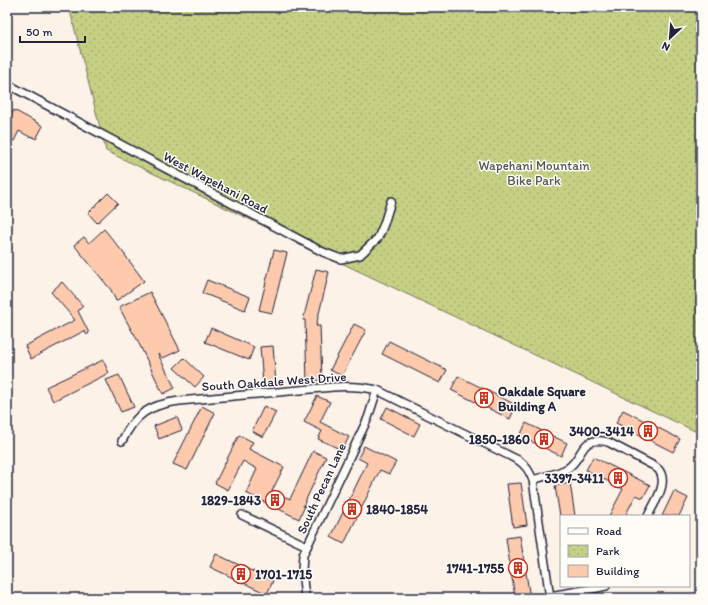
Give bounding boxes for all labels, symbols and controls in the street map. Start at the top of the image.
scale bar [20,18,85,44]
north arrow [650,18,690,58]
text: 50 m [26,25,52,39]
text: N [660,39,672,54]
street label: West Wapehani Road [161,149,271,216]
park label: Wapehani Mountain Bike Park [478,158,590,188]
street label: South Oakdale West Drive [201,369,347,394]
place label: Oakdale Square Building A [498,384,586,415]
building icon: Oakdale Square Building A [473,387,495,409]
building icon: 3400-3414 [637,420,659,442]
place label: 3400-3414 [569,424,634,439]
building icon: 1850-1860 [533,428,555,450]
place label: 1850-1860 [469,432,530,447]
street label: South Pecan Lane [294,440,349,536]
building icon: 3397-3411 [607,467,629,489]
place label: 3397-3411 [544,471,604,486]
building icon: 1829-1843 [264,489,286,511]
place label: 1829-1843 [201,493,261,508]
building icon: 1840-1854 [341,498,363,520]
place label: 1840-1854 [366,502,428,517]
legend [560,515,690,587]
text: Road [596,524,622,538]
text: Park [596,544,620,558]
building icon: 1741-1755 [507,557,529,579]
place label: 1741-1755 [446,561,504,576]
building icon: 1701-1715 [230,563,252,585]
text: Building [596,564,640,578]
place label: 1701-1715 [255,567,312,582]

